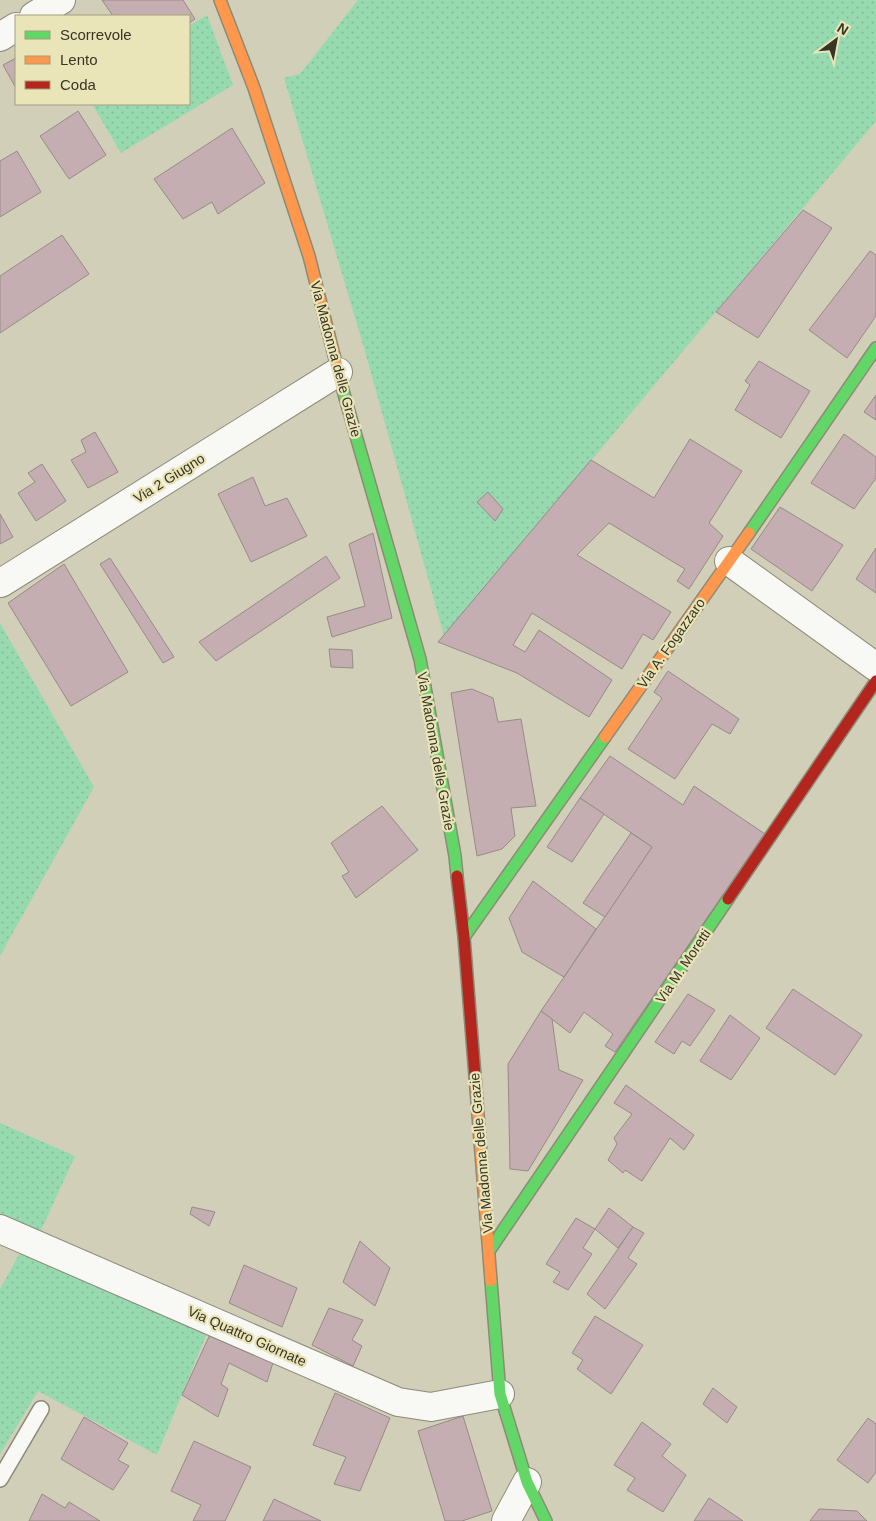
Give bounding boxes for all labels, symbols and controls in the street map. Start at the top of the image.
legend [15,15,190,105]
north arrow [811,15,861,65]
text: N [834,20,851,38]
text: Scorrevole [60,26,132,43]
text: Lento [60,51,98,68]
text: Coda [60,76,97,93]
street label: Via Madonna delle Grazie [307,279,365,439]
street label: Via 2 Giugno [131,450,208,506]
street label: Via A. Fogazzaro [634,595,708,691]
street label: Via Madonna delle Grazie [414,670,458,832]
street label: Via M. Moretti [652,926,714,1006]
street label: Via Madonna delle Grazie [466,1072,496,1234]
street label: Via Quattro Giornate [185,1303,309,1369]

